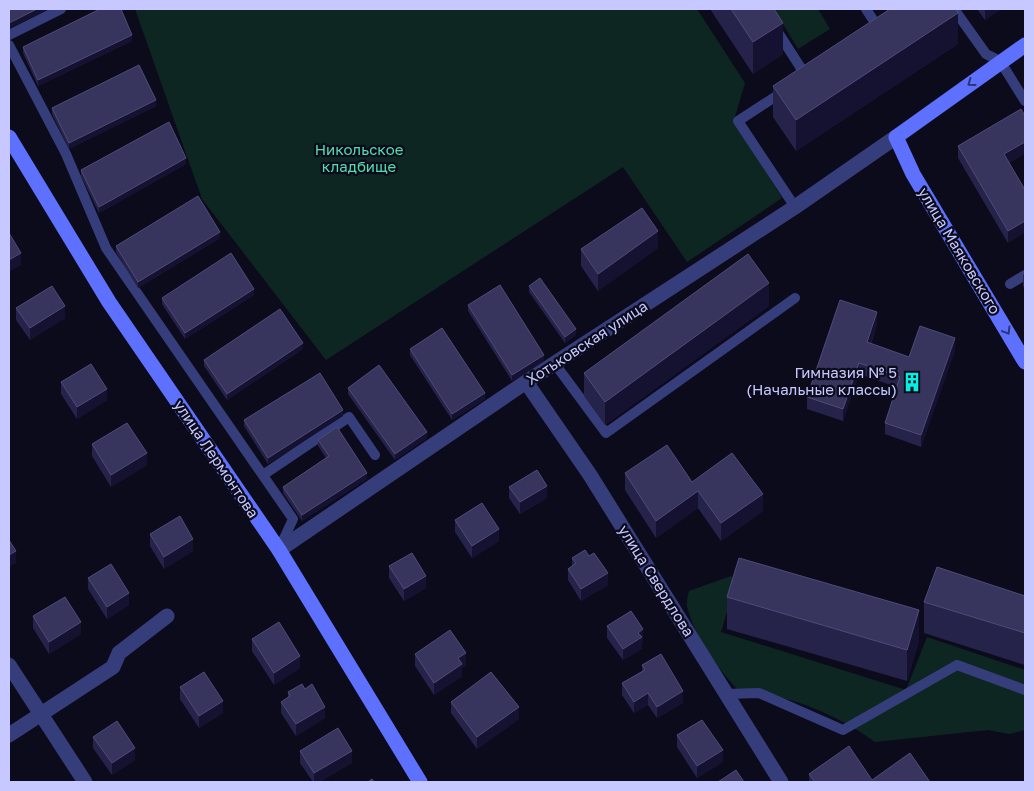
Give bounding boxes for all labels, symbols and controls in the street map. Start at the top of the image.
one-way arrow [967,77,977,86]
park label: Никольское кладбище [315,140,404,175]
street label: улица Маяковского [915,184,1005,317]
street label: Хотьковская улица [522,296,650,388]
one-way arrow [1000,326,1010,335]
place label: Гимназия № 5 (Начальные классы) [746,363,897,398]
building icon: Гимназия № 5 (Начальные классы) [901,371,923,393]
street label: улица Лермонтова [171,396,263,521]
street label: улица Свердлова [615,521,698,640]

